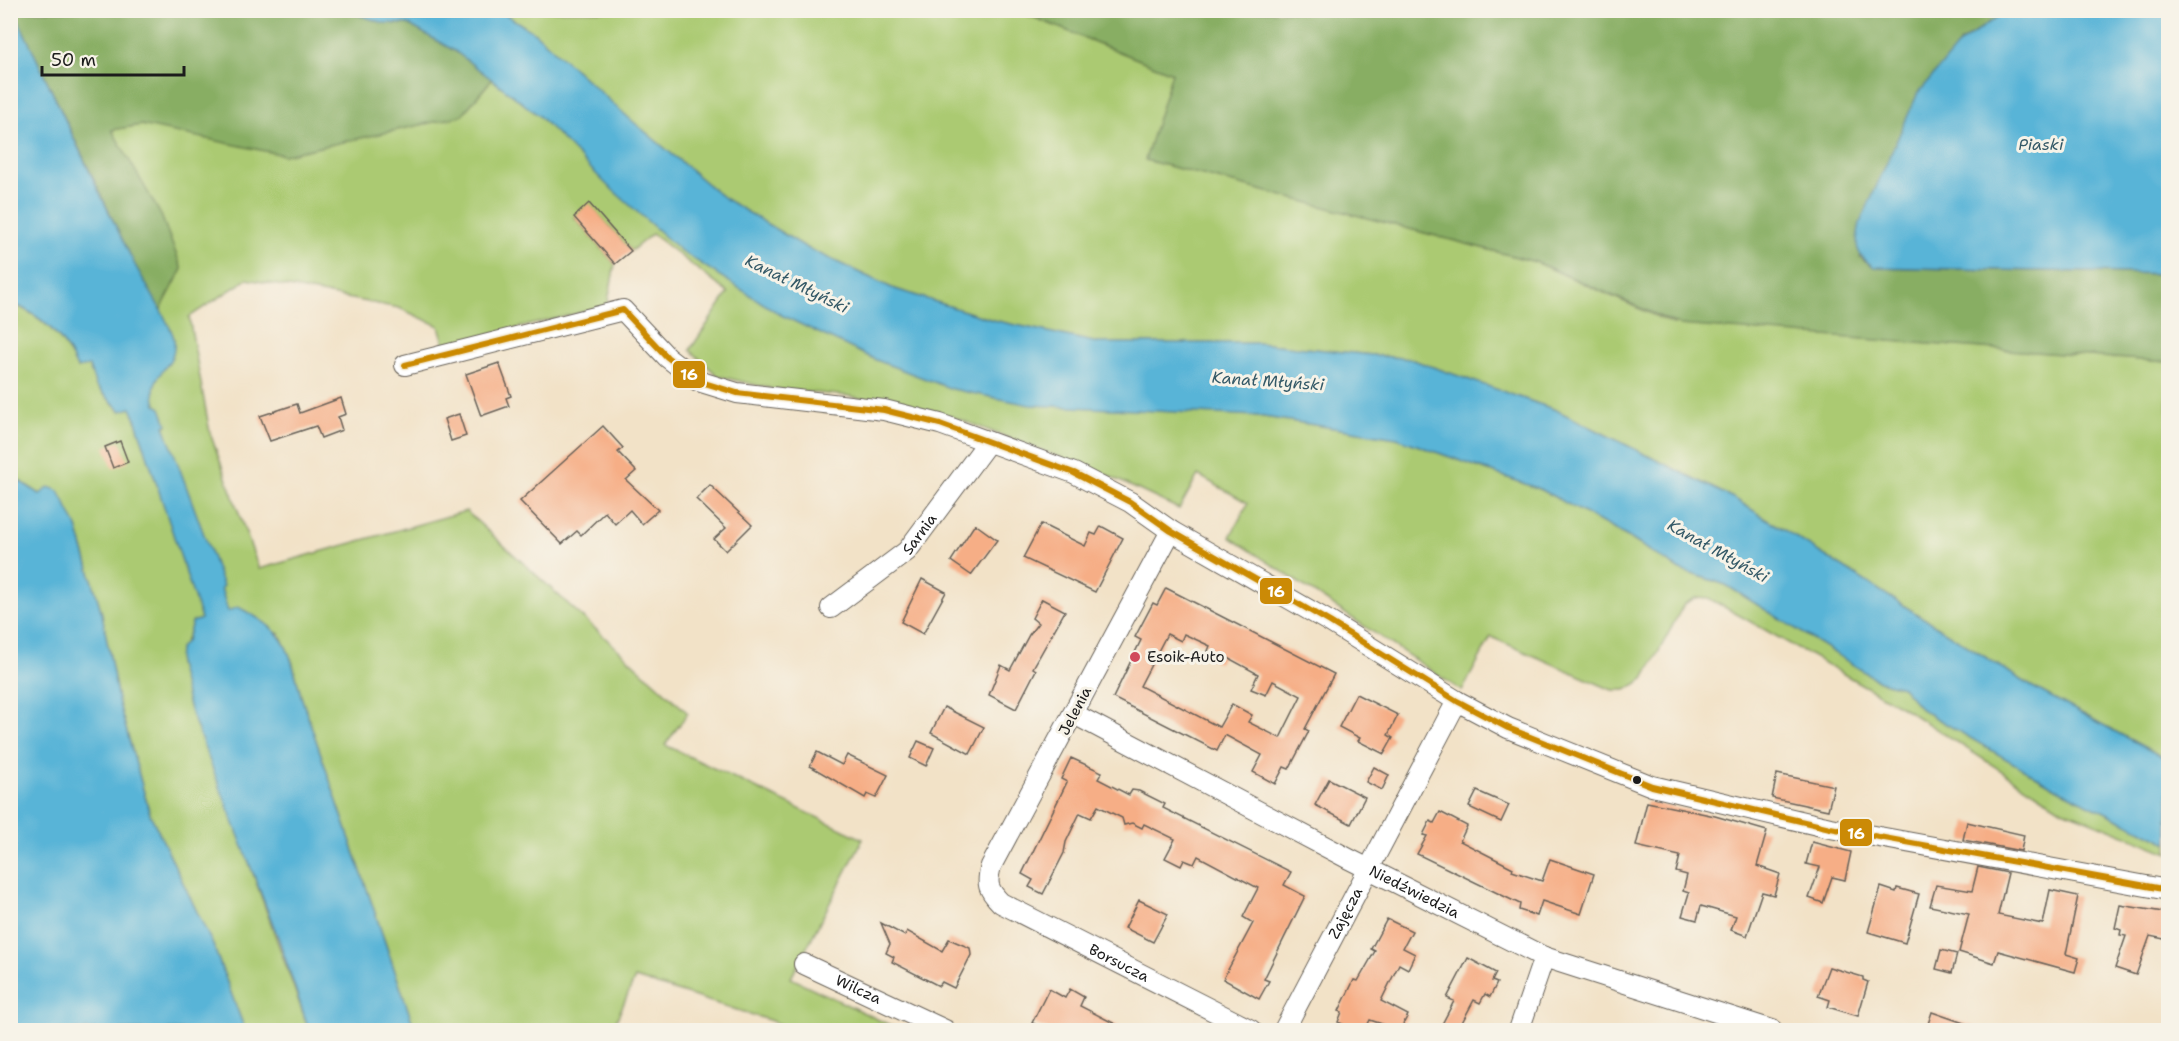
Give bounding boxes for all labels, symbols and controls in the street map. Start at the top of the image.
scale bar [42,39,184,77]
text: 50 m [51,48,96,72]
water label: Piaski [2018,134,2064,155]
water label: Kanał Młyński [742,250,853,318]
line badge: 16 [672,360,706,389]
text: 16 [680,364,698,385]
water label: Kanał Młyński [1211,367,1325,395]
street label: Sarnia [898,509,942,559]
water label: Kanał Młyński [1664,515,1773,588]
line badge: 16 [1259,577,1293,605]
text: 16 [1267,581,1285,602]
place label: Esoik-Auto [1147,647,1225,667]
marker: Esoik-Auto [1128,650,1142,664]
street label: Jelenia [1054,683,1096,739]
unlabelled marker [1631,774,1643,786]
line badge: 16 [1839,818,1873,847]
text: 16 [1847,823,1865,844]
street label: Niedźwiedzia [1366,861,1463,923]
street label: Zajęcza [1324,883,1368,942]
street label: Borsucza [1085,939,1153,987]
street label: Wilcza [832,970,885,1009]

